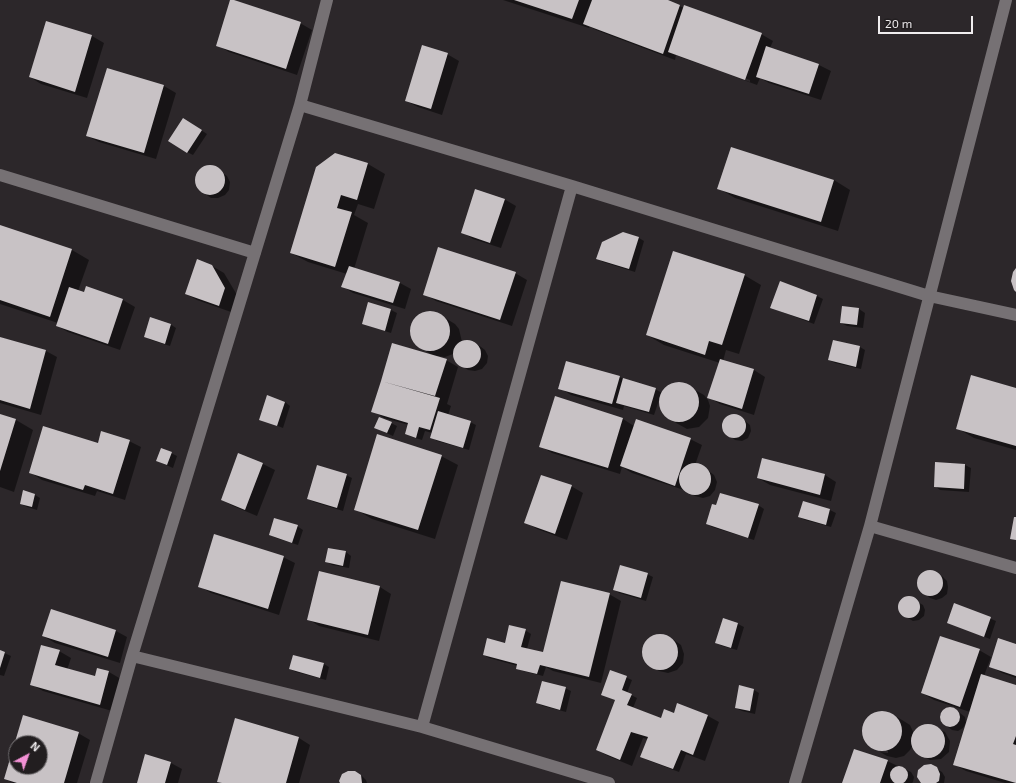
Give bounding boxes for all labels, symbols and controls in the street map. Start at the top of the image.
scale bar [880,8,975,34]
text: 20 m [885,16,912,30]
north arrow [8,735,48,775]
text: N [28,739,43,754]

